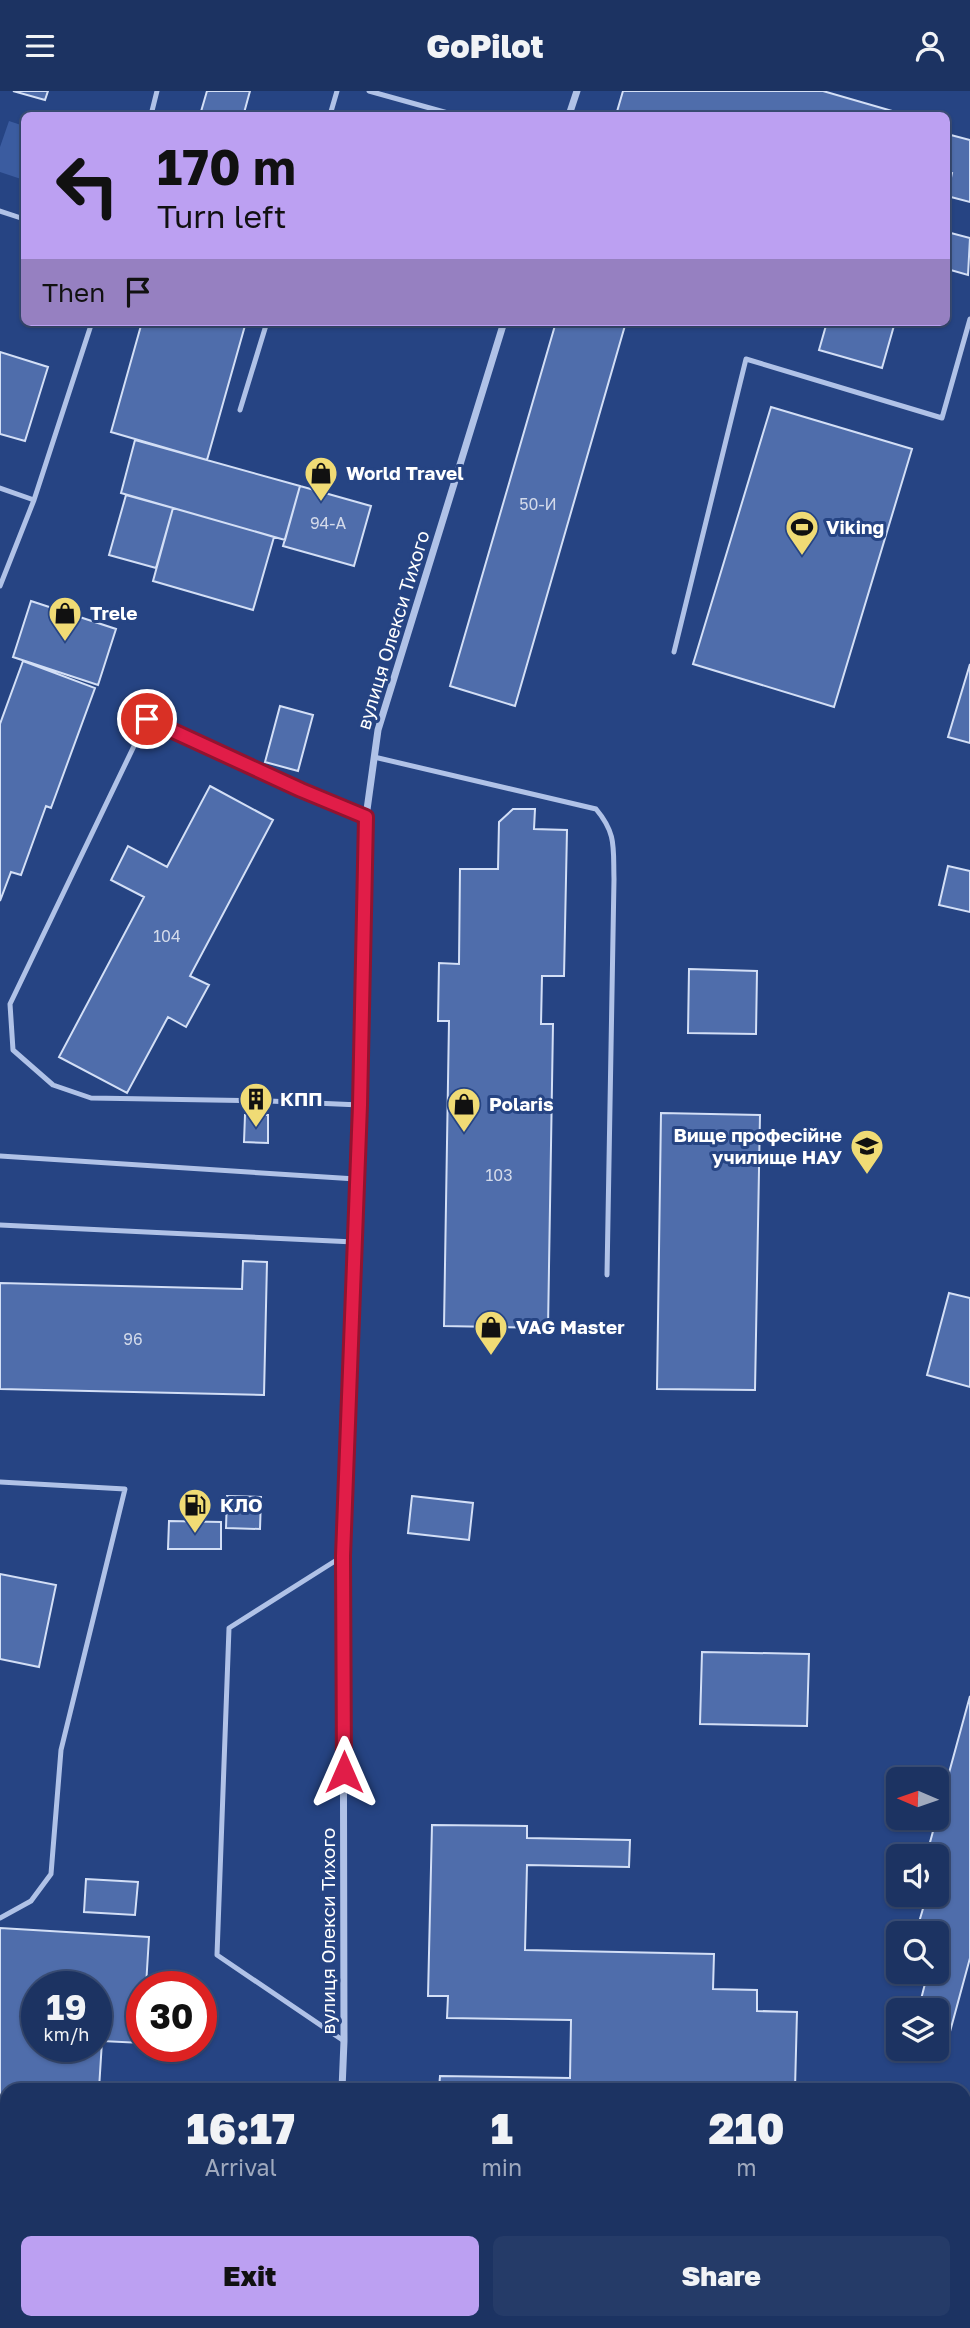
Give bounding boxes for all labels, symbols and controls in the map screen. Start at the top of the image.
icon: menu [21,27,59,65]
text: GoPilot [426,27,544,65]
icon: person [911,27,949,65]
text: 170 m [157,137,296,196]
icon: left [42,140,133,231]
text: Turn left [157,197,286,235]
icon: arrive [119,273,157,311]
text: Then [42,277,105,308]
shop icon: World Travel [302,454,340,503]
place label: World Travel [346,461,464,484]
house number: 50-И [519,494,557,514]
sports icon: Viking [783,508,821,557]
house number: 94-А [310,513,346,533]
place label: Viking [826,515,884,538]
street label: вулиця Олекси Тихого [351,528,434,732]
shop icon: Trele [46,594,84,643]
place label: Trele [90,601,137,624]
pin [117,689,177,749]
icon: arrive [128,700,166,738]
house number: 104 [153,926,181,946]
building icon: КПП [237,1080,275,1129]
shop icon: Polaris [445,1085,483,1134]
place label: КПП [280,1087,322,1110]
place label: Polaris [489,1092,554,1115]
place label: Вище професійне училище НАУ [674,1123,843,1168]
school or university icon: Вище професійне училище НАУ [848,1127,886,1176]
house number: 103 [485,1165,513,1185]
shop icon: VAG Master [472,1308,510,1357]
place label: VAG Master [516,1315,625,1338]
house number: 96 [123,1329,143,1349]
fuel station icon: КЛО [176,1486,214,1535]
place label: КЛО [220,1493,263,1516]
position arrow [307,1735,381,1809]
north arrow [886,1767,948,1831]
map controls [886,1767,949,2061]
street label: вулиця Олекси Тихого [316,1828,339,2034]
button: sound [886,1844,949,1907]
button: search [886,1921,949,1984]
speed limit sign: 30 [126,1971,217,2062]
text: 19 [46,1986,87,2028]
button: layers [886,1998,949,2061]
text: km/h [44,2023,89,2045]
text: 16:17 [186,2103,295,2153]
text: 1 [491,2103,513,2153]
text: 210 [709,2103,785,2153]
text: Arrival [205,2153,277,2181]
text: min [481,2153,522,2181]
text: m [736,2153,757,2181]
button: Exit [21,2236,479,2316]
button: Share [493,2236,950,2316]

